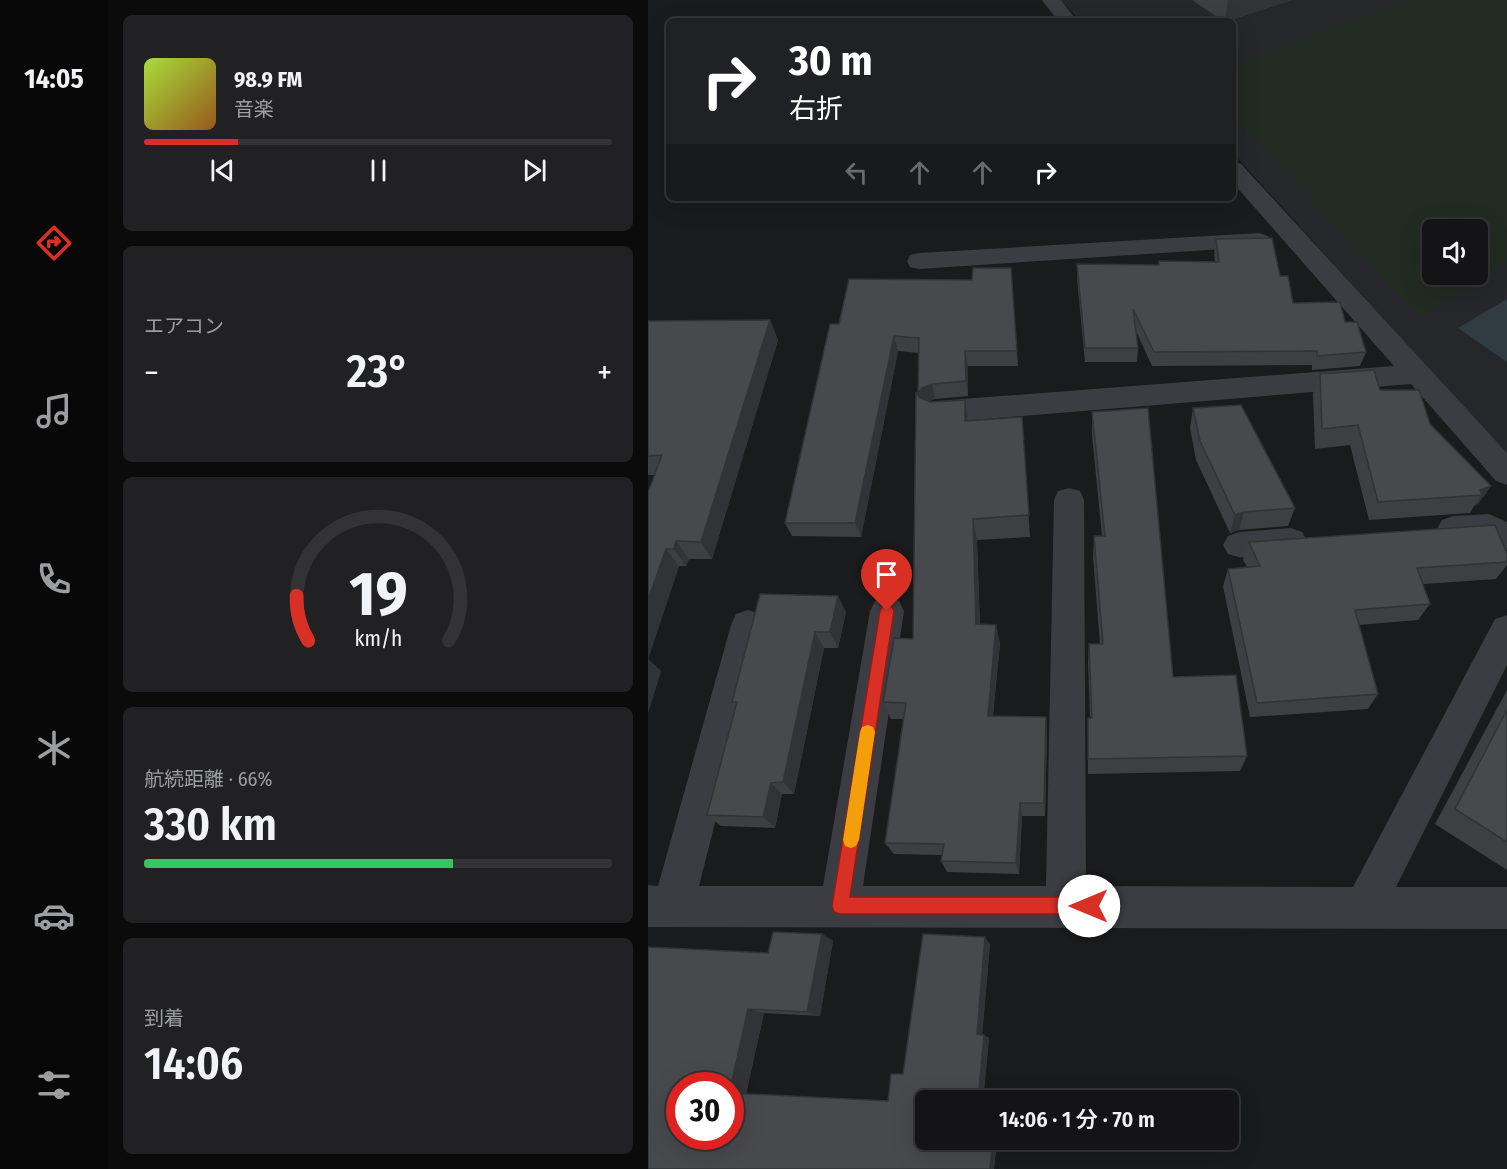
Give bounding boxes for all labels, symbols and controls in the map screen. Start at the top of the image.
text: 30 m [789,36,873,86]
icon: right [690,42,768,120]
text: 14:05 [24,63,84,95]
text: 98.9 FM [234,66,302,93]
text: 右折 [789,93,843,125]
text: 音楽 [234,97,274,121]
icon: previous [206,154,239,187]
icon: pause [362,154,395,187]
icon: next [518,154,551,187]
icon: left [840,156,873,189]
icon: ahead [903,156,936,189]
icon: ahead [966,156,999,189]
icon: right [1029,156,1062,189]
map controls [1422,219,1488,285]
button: sound [1422,219,1488,285]
icon: directions [33,222,75,264]
text: エアコン [144,314,224,338]
text: 23° [347,345,409,399]
text: − [144,353,159,393]
text: + [597,353,612,393]
icon: music [33,390,75,432]
pin [861,549,912,611]
icon: phone [33,558,75,600]
text: 19 [349,558,407,633]
icon: arrive [870,558,903,591]
text: km/h [354,627,402,653]
icon: climate [33,727,75,769]
text: 航続距離 · 66% [144,767,272,791]
text: 330 km [144,798,277,852]
position arrow [1057,874,1121,938]
icon: car [33,895,75,937]
text: 到着 [144,1006,184,1030]
text: 14:06 [144,1037,243,1091]
icon: filters [33,1064,75,1106]
speed limit sign: 30 [666,1072,744,1150]
text: 14:06 · 1 分 · 70 m [999,1106,1155,1133]

